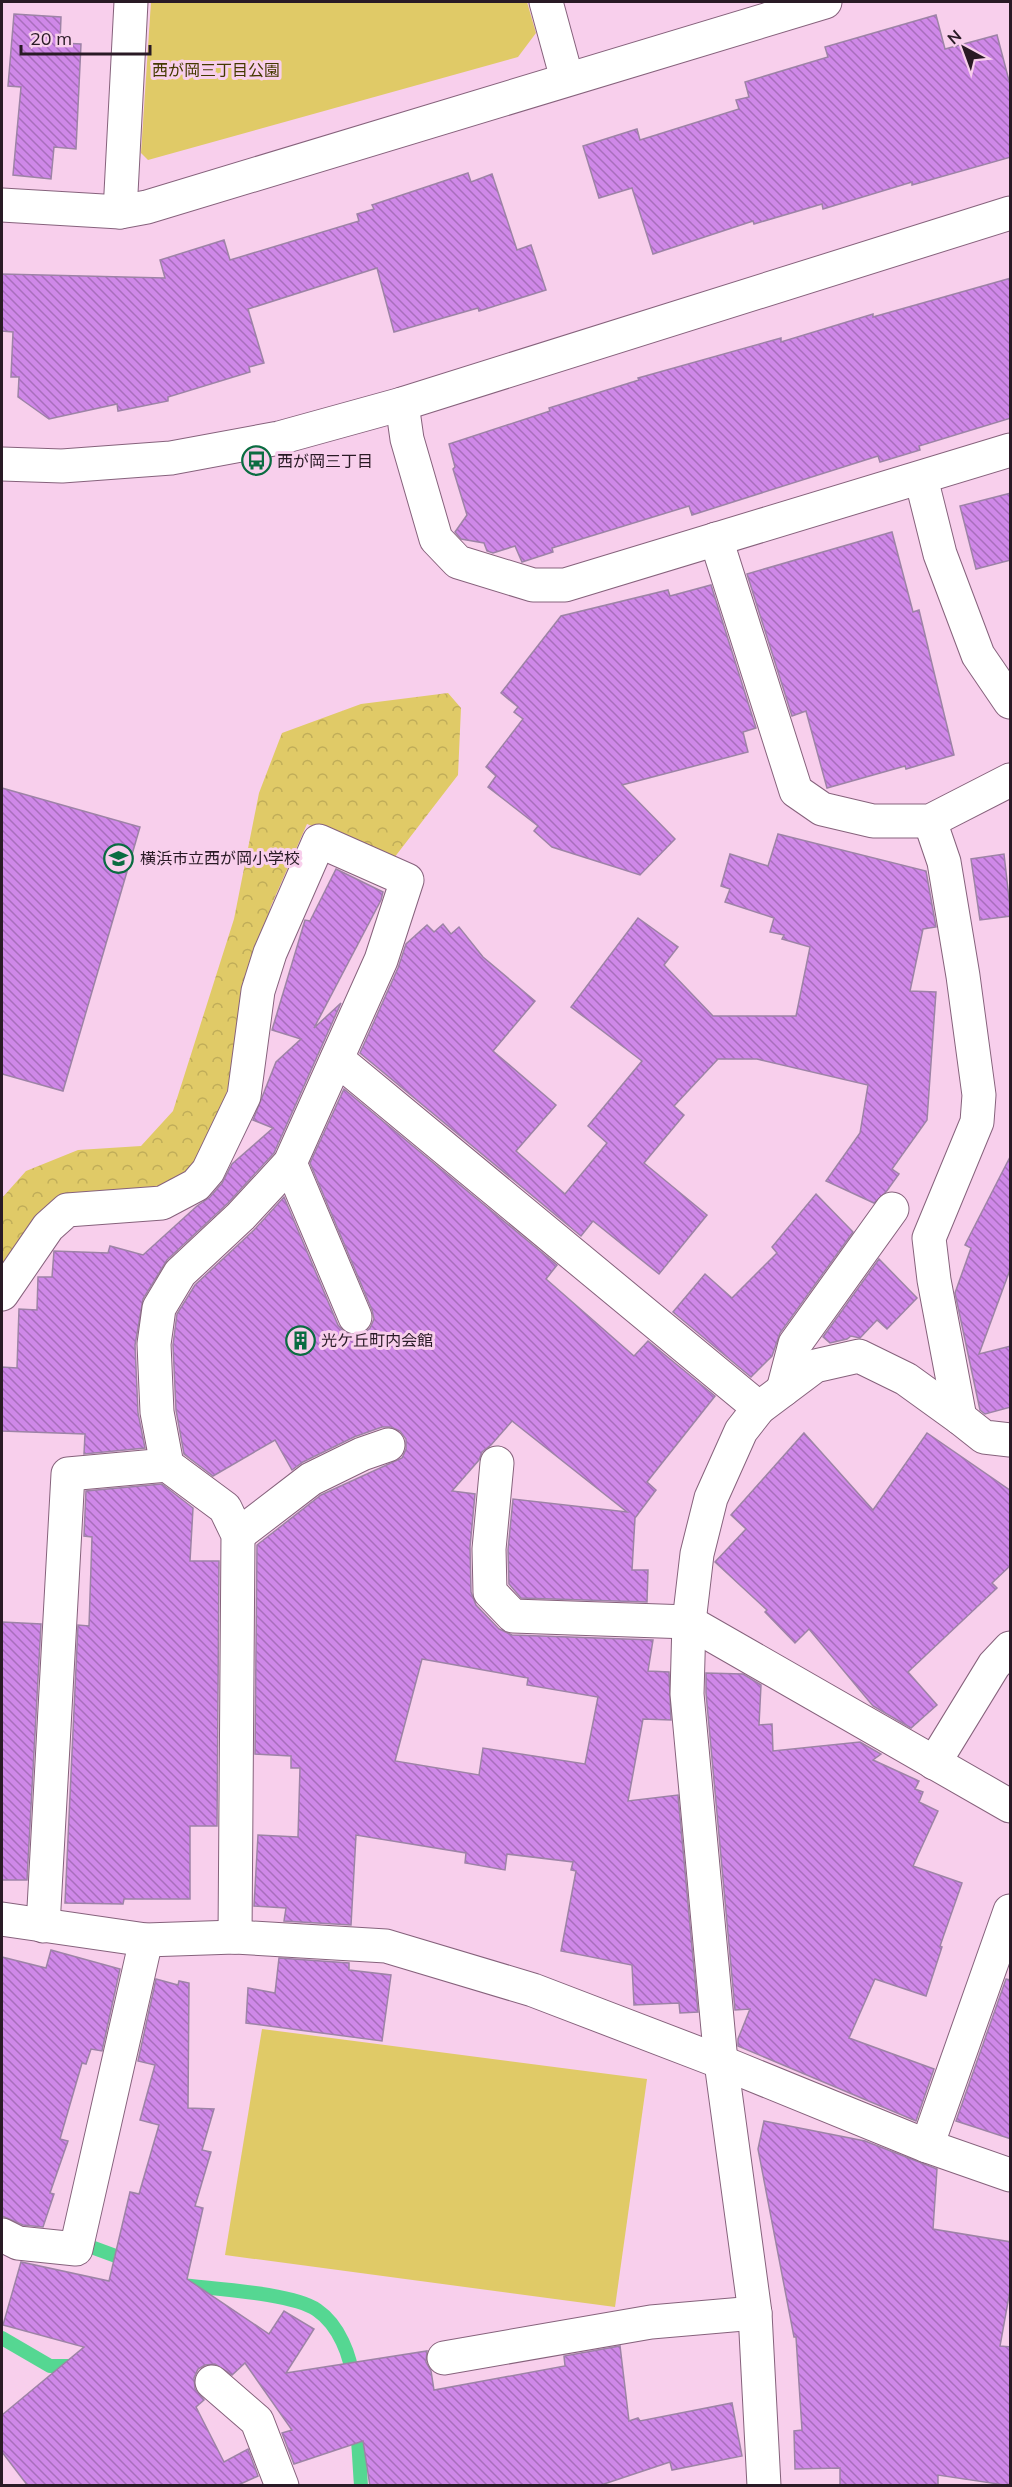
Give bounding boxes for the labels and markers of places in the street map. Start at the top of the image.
bus stop icon: 西が岡三丁目 [240,445,272,477]
place label: 西が岡三丁目 [277,451,373,471]
school or university icon: 横浜市立西が岡小学校 [103,842,135,874]
place label: 横浜市立西が岡小学校 [140,848,300,868]
building icon: 光ケ丘町内会館 [284,1324,316,1356]
place label: 光ケ丘町内会館 [321,1330,433,1350]

